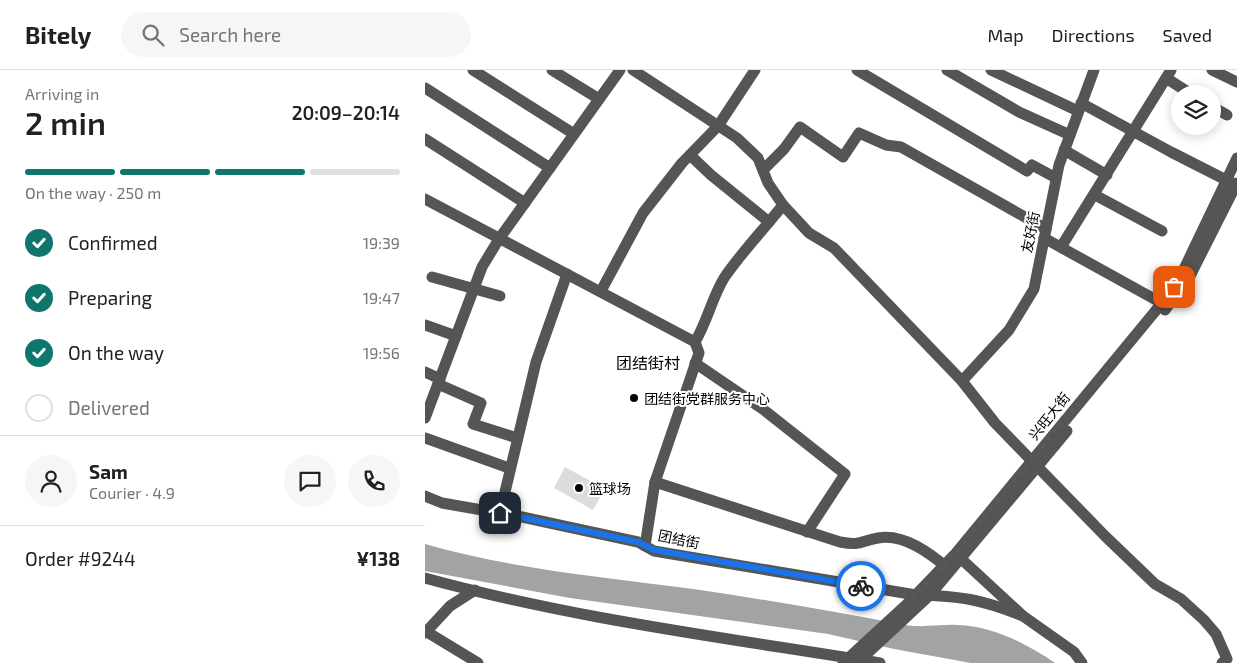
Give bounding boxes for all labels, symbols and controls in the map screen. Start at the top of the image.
search box [121,12,471,57]
text: Bitely [25,20,91,49]
icon: search [139,21,167,49]
text: Search here [179,23,281,46]
text: Map [987,24,1024,46]
text: Directions [1052,24,1135,46]
text: Saved [1163,24,1212,46]
text: Arriving in [25,84,99,103]
map controls [1171,85,1221,135]
button: layers [1171,85,1221,135]
text: 20:09–20:14 [292,101,400,124]
text: 2 min [25,103,106,141]
text: On the way · 250 m [25,183,161,202]
street label: 友好街 [1018,210,1042,254]
icon: check [25,229,53,257]
text: Confirmed [68,231,158,254]
text: 19:39 [363,233,400,252]
pin [1153,266,1195,308]
icon: bag [1160,273,1188,301]
icon: check [25,284,53,312]
text: Preparing [68,286,152,309]
text: 19:47 [363,288,400,307]
icon: check [25,339,53,367]
text: On the way [68,341,164,364]
text: 19:56 [363,343,400,362]
district label: 团结街村 [616,353,680,372]
street label: 兴旺大街 [1025,389,1073,443]
place label: 团结街党群服务中心 [644,390,770,407]
marker: 团结街党群服务中心 [628,392,640,404]
text: Delivered [68,396,150,419]
button: person [25,455,77,507]
button: chat [284,455,336,507]
button: phone [348,455,400,507]
text: Sam [89,460,128,483]
place label: 篮球场 [589,480,631,497]
marker: 篮球场 [573,482,585,494]
text: Courier · 4.9 [89,483,175,502]
pin [479,492,521,534]
icon: home [486,499,514,527]
street label: 团结街 [657,526,701,552]
text: Order #9244 [25,547,136,570]
text: ¥138 [357,547,400,570]
courier [836,561,886,611]
icon: bike [847,572,875,600]

